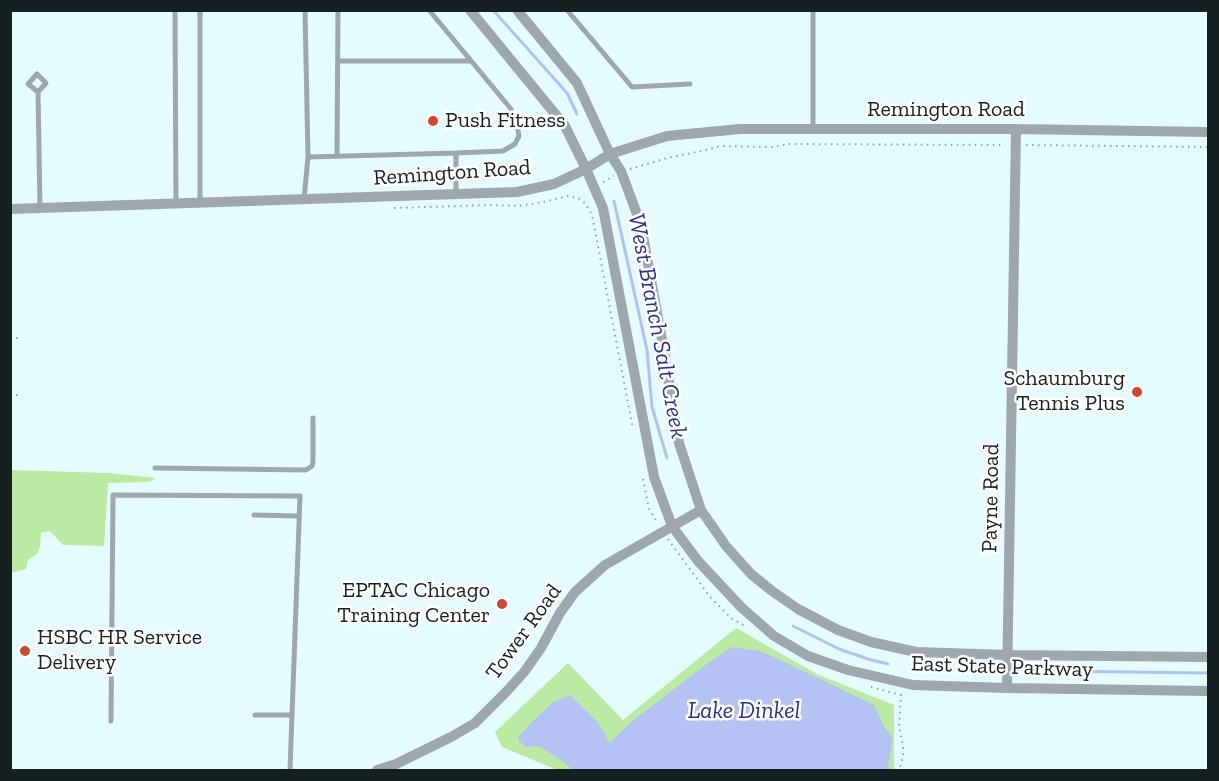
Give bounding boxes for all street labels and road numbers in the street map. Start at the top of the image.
street label: Remington Road [867,97,1025,123]
street label: Remington Road [372,154,532,192]
street label: Payne Road [977,443,1005,553]
street label: Tower Road [480,579,568,685]
street label: East State Parkway [910,651,1094,683]

